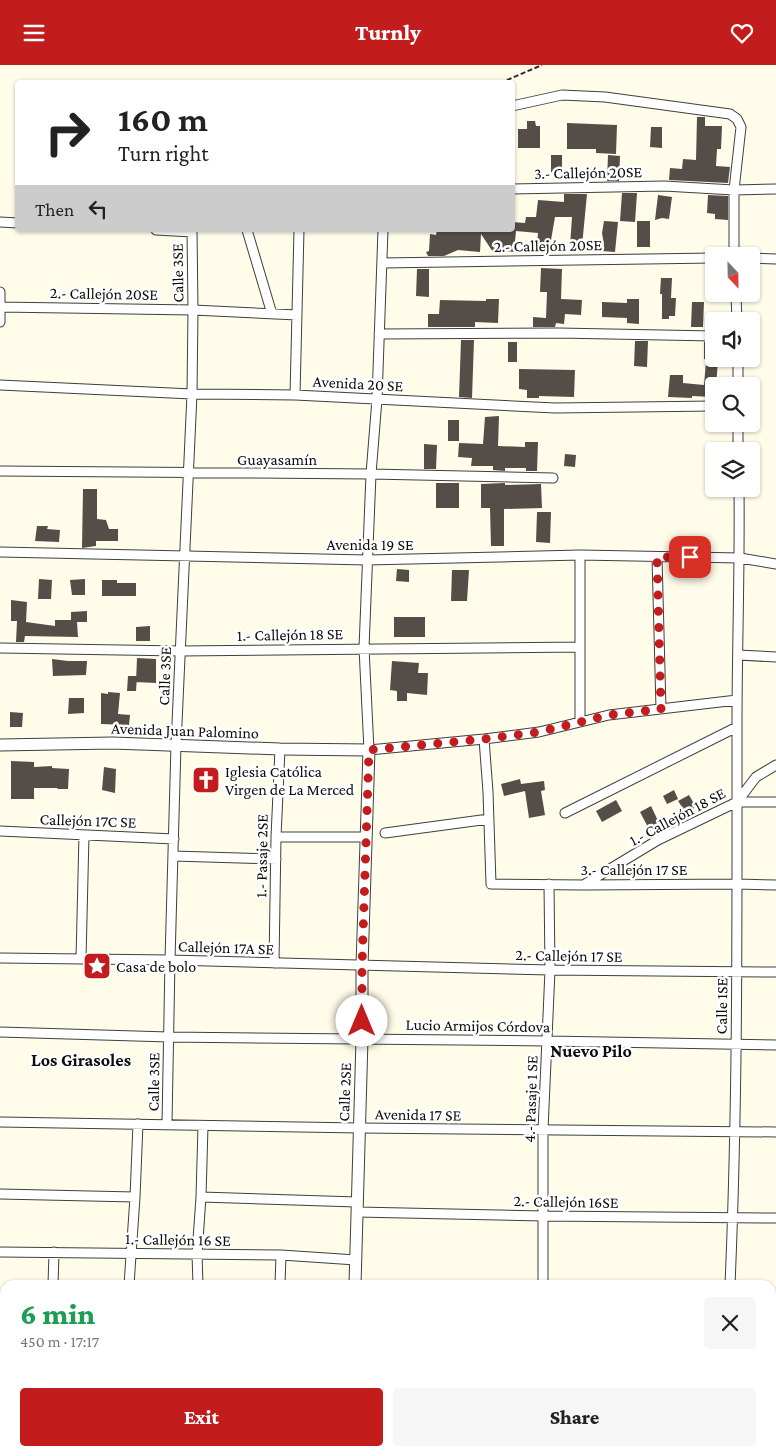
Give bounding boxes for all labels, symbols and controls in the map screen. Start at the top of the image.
icon: menu [20,19,48,47]
icon: heart [728,19,756,47]
text: Turnly [355,20,421,45]
icon: right [35,100,100,165]
text: 160 m [118,100,208,139]
text: Turn right [118,141,209,166]
street label: 3.- Callejón 20SE [534,163,642,183]
icon: left [84,195,112,223]
text: Then [35,199,74,220]
street label: 2.- Callejón 20SE [494,236,603,256]
street label: Calle 3SE [168,243,187,303]
north arrow [705,247,760,303]
map controls [705,247,760,497]
street label: 2.- Callejón 20SE [50,284,159,304]
button: sound [705,312,760,367]
street label: Avenida 20 SE [312,373,404,394]
button: search [705,377,760,432]
button: layers [705,442,760,497]
street label: Guayasamín [237,451,317,469]
street label: Avenida 19 SE [326,536,414,553]
pin [669,536,711,578]
icon: arrive [676,543,704,571]
street label: 1.- Callejón 18 SE [237,625,344,645]
street label: Calle 3SE [155,646,174,706]
street label: Avenida Juan Palomino [111,719,259,743]
place label: Iglesia Católica Virgen de La Merced [225,763,355,799]
church icon: Iglesia Católica Virgen de La Merced [191,765,221,795]
street label: 1.- Callejón 18 SE [626,784,729,850]
street label: Callejón 17C SE [39,810,137,832]
street label: 1.- Pasaje 2SE [252,814,272,898]
street label: 3.- Callejón 17 SE [581,861,688,879]
street label: Callejón 17A SE [178,937,275,959]
street label: 2.- Callejón 17 SE [515,946,623,966]
place icon: Casa de bolo [82,951,112,981]
place label: Casa de bolo [116,958,196,975]
street label: Calle 1SE [713,977,730,1034]
position arrow [335,994,387,1046]
street label: Lucio Armijos Córdova [405,1016,551,1036]
district label: Nuevo Pilo [550,1041,632,1061]
district label: Los Girasoles [31,1050,131,1070]
street label: Calle 3SE [144,1052,163,1112]
street label: 4.- Pasaje 1 SE [520,1055,542,1143]
street label: Calle 2SE [335,1062,354,1122]
street label: Avenida 17 SE [375,1105,462,1124]
street label: 2.- Callejón 16SE [513,1192,619,1212]
street label: 1.- Callejón 16 SE [125,1230,231,1250]
text: 6 min [20,1297,95,1330]
button: close [704,1297,756,1349]
text: 450 m · 17:17 [20,1333,99,1350]
button: Exit [20,1388,383,1446]
button: Share [393,1388,756,1446]

